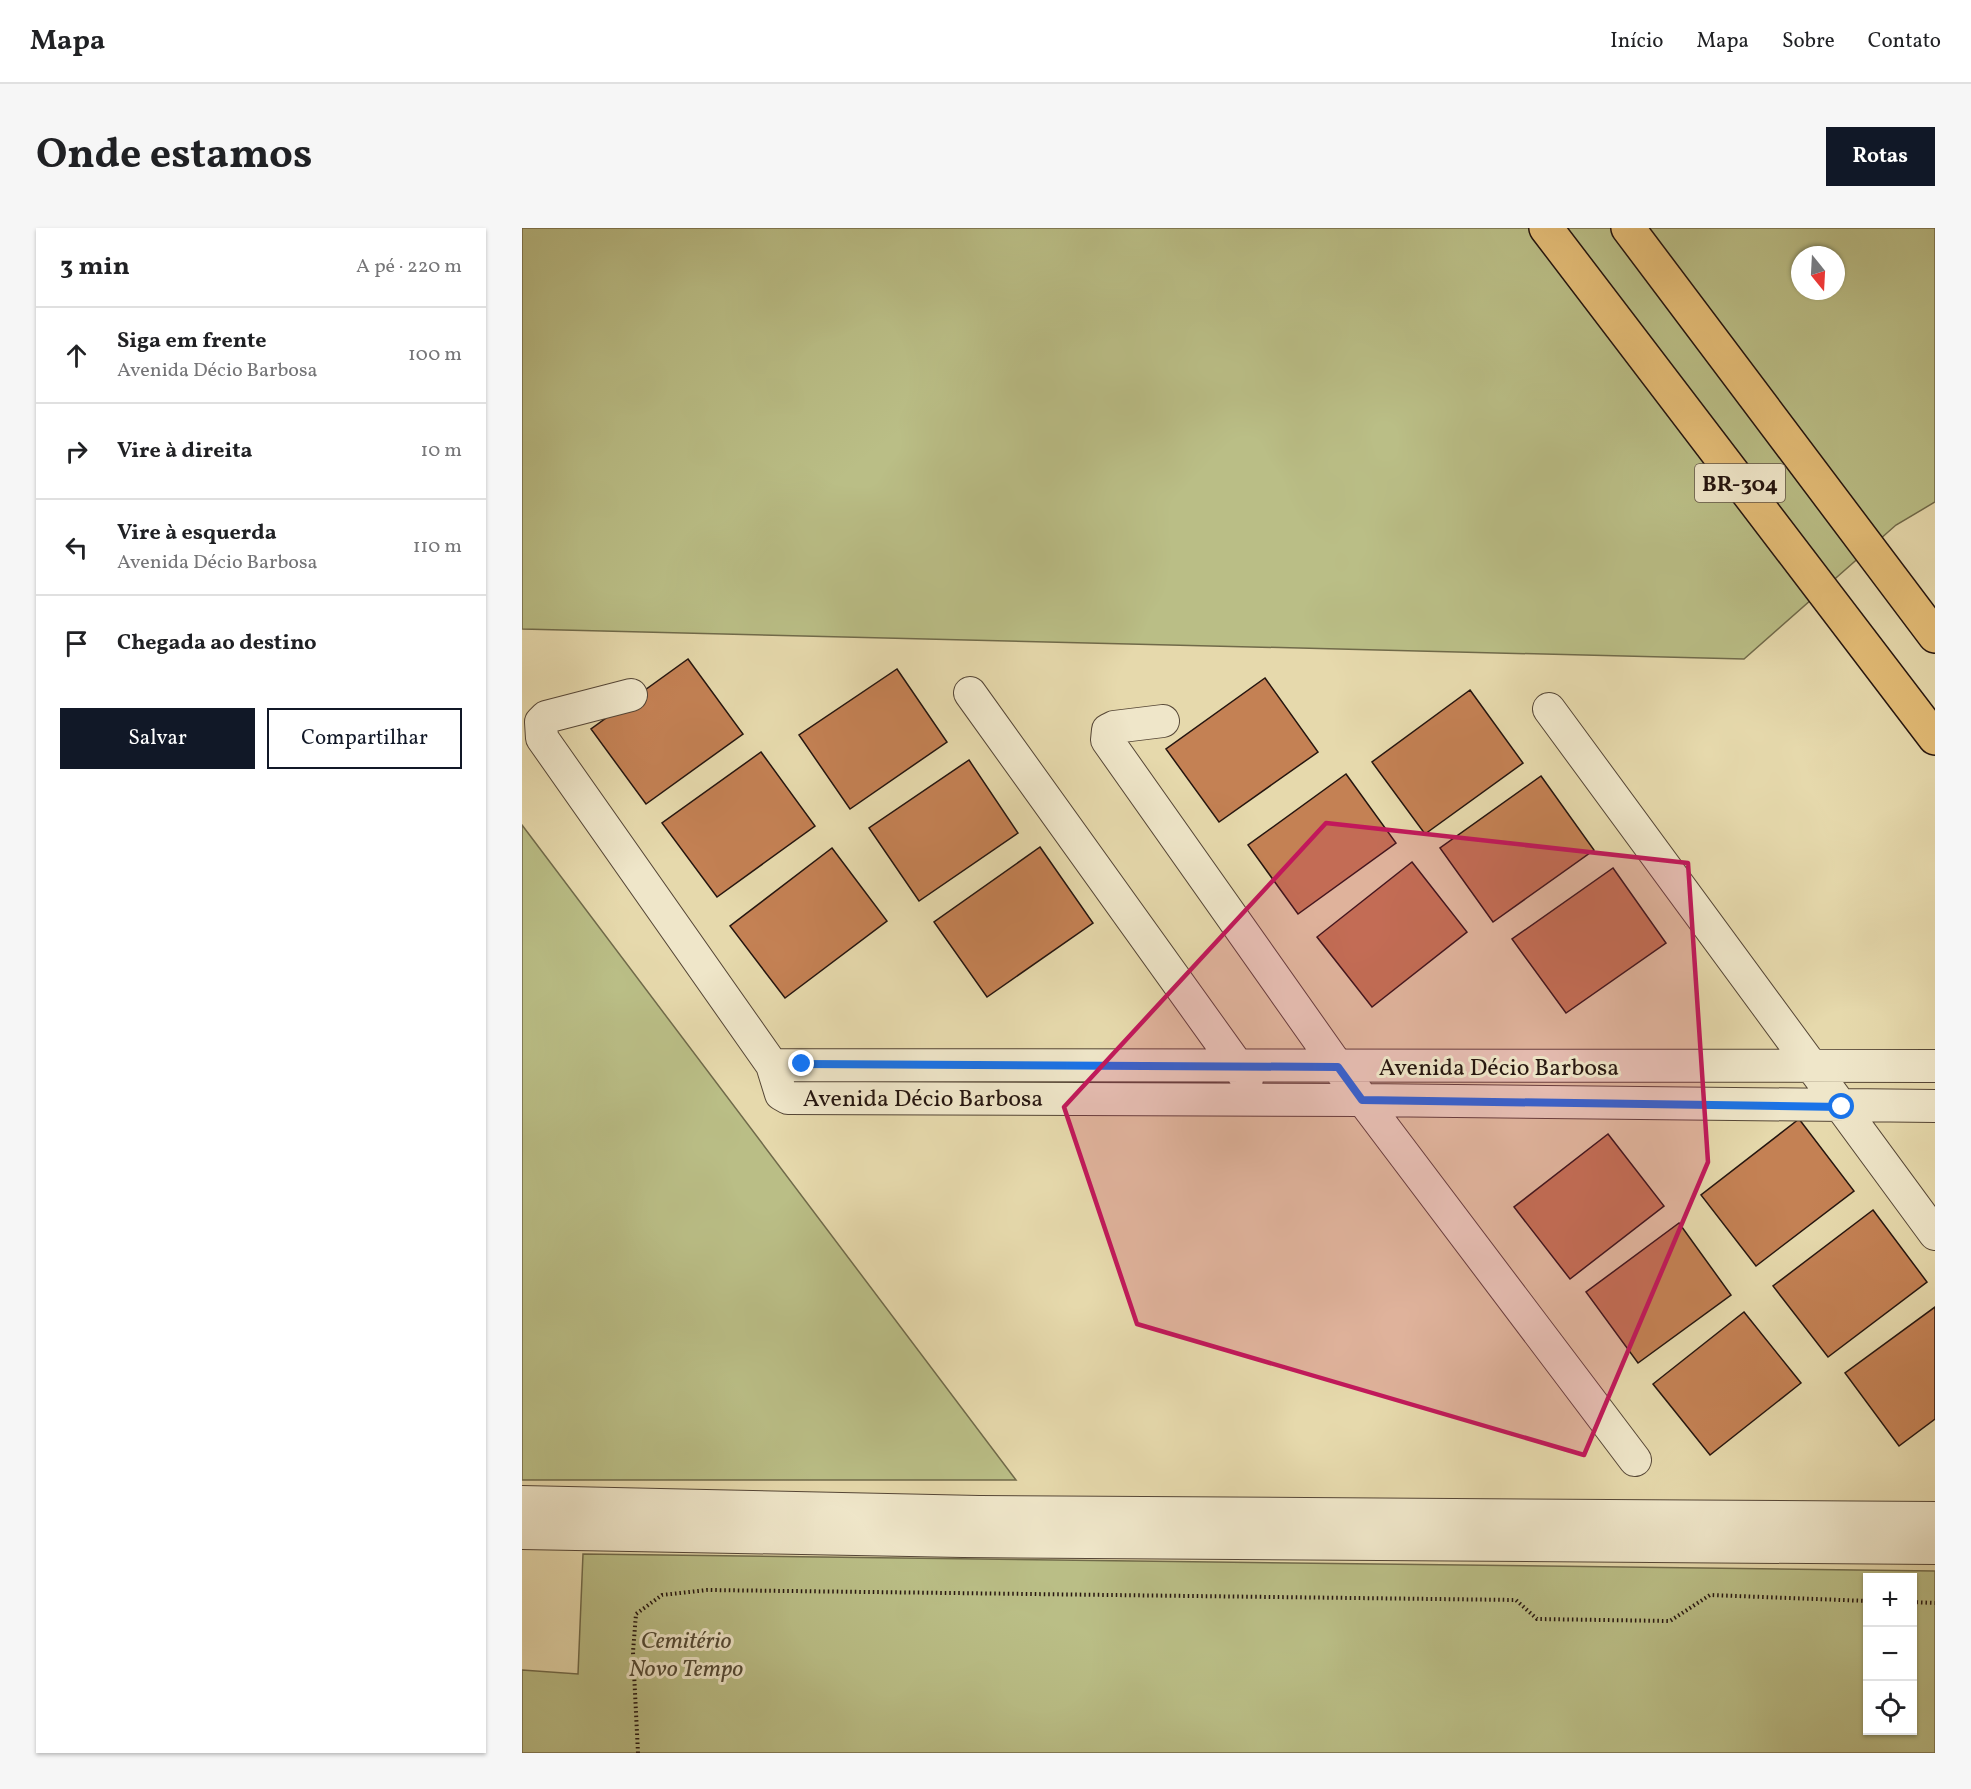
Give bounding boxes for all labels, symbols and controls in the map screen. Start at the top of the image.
text: Mapa [30,22,105,61]
text: Início [1610,27,1663,56]
text: Mapa [1696,27,1749,56]
text: Sobre [1782,27,1835,56]
text: Contato [1868,27,1941,56]
text: Onde estamos [36,127,312,186]
button: Rotas [1826,127,1935,186]
north arrow [1791,246,1845,300]
text: 3 min [60,249,130,285]
text: A pé · 220 m [356,253,462,281]
text: Siga em frente [117,326,267,357]
icon: ahead [60,339,93,372]
text: 100 m [408,341,462,369]
text: Avenida Décio Barbosa [117,357,318,385]
icon: right [60,435,93,468]
text: Vire à direita [117,436,253,467]
text: 10 m [421,437,462,465]
road number: BR-304 [1695,464,1785,502]
text: Vire à esquerda [117,518,277,549]
icon: left [60,531,93,564]
text: 110 m [413,533,462,561]
text: Avenida Décio Barbosa [117,549,318,577]
icon: arrive [60,627,93,660]
text: Chegada ao destino [117,628,317,659]
button: Salvar [60,708,255,769]
button: Compartilhar [267,708,462,769]
route end [788,1050,814,1076]
street label: Avenida Décio Barbosa [1379,1052,1619,1086]
street label: Avenida Décio Barbosa [803,1083,1043,1117]
route start [1828,1093,1854,1119]
map controls [1863,1573,1917,1735]
button: + [1863,1573,1917,1627]
park label: Cemitério Novo Tempo [629,1625,743,1687]
button: − [1863,1627,1917,1681]
button: locate [1863,1681,1917,1735]

